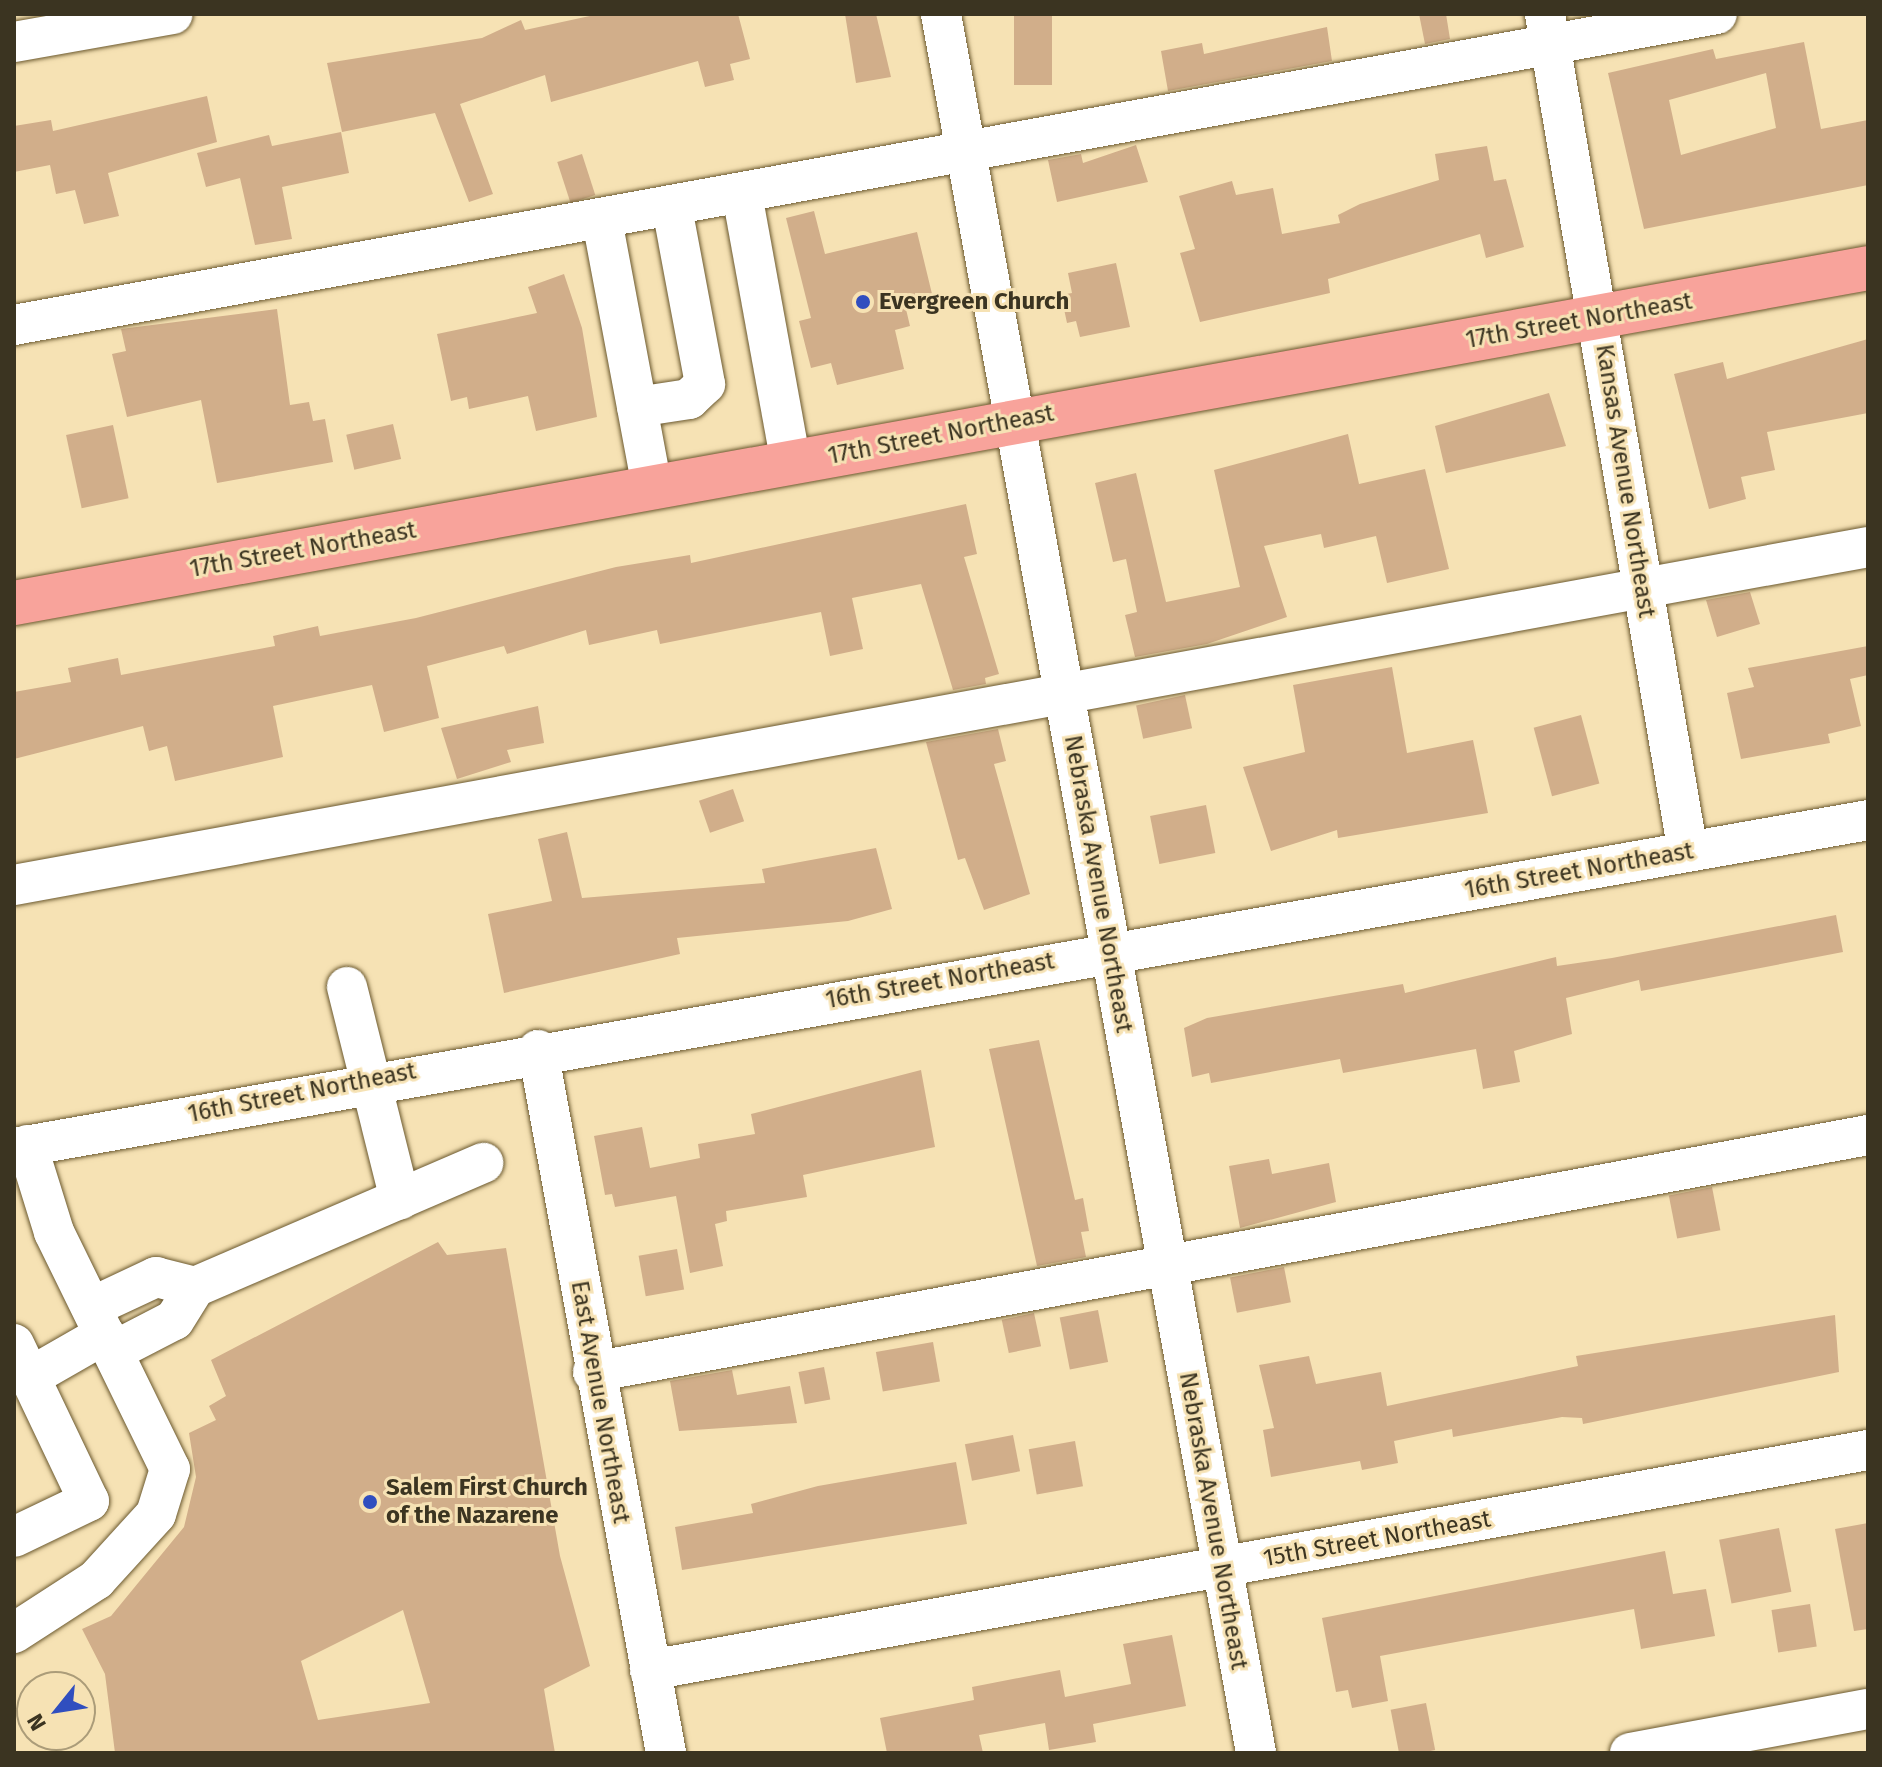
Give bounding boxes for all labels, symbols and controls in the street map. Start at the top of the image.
street label: 17th Street Northeast [1463,287,1695,355]
place label: Evergreen Church [879,288,1069,316]
marker: Evergreen Church [854,293,872,311]
street label: Kansas Avenue Northeast [1589,342,1661,620]
street label: 17th Street Northeast [826,399,1056,471]
street label: 17th Street Northeast [187,516,419,584]
street label: Nebraska Avenue Northeast [1058,733,1138,1035]
street label: 16th Street Northeast [1462,837,1696,905]
street label: 16th Street Northeast [823,947,1057,1015]
street label: 16th Street Northeast [186,1057,418,1129]
street label: East Avenue Northeast [564,1279,636,1525]
street label: Nebraska Avenue Northeast [1173,1370,1253,1672]
place label: Salem First Church of the Nazarene [386,1474,588,1530]
marker: Salem First Church of the Nazarene [361,1493,379,1511]
street label: 15th Street Northeast [1261,1505,1493,1573]
north arrow [16,1671,96,1751]
text: N [21,1709,52,1735]

